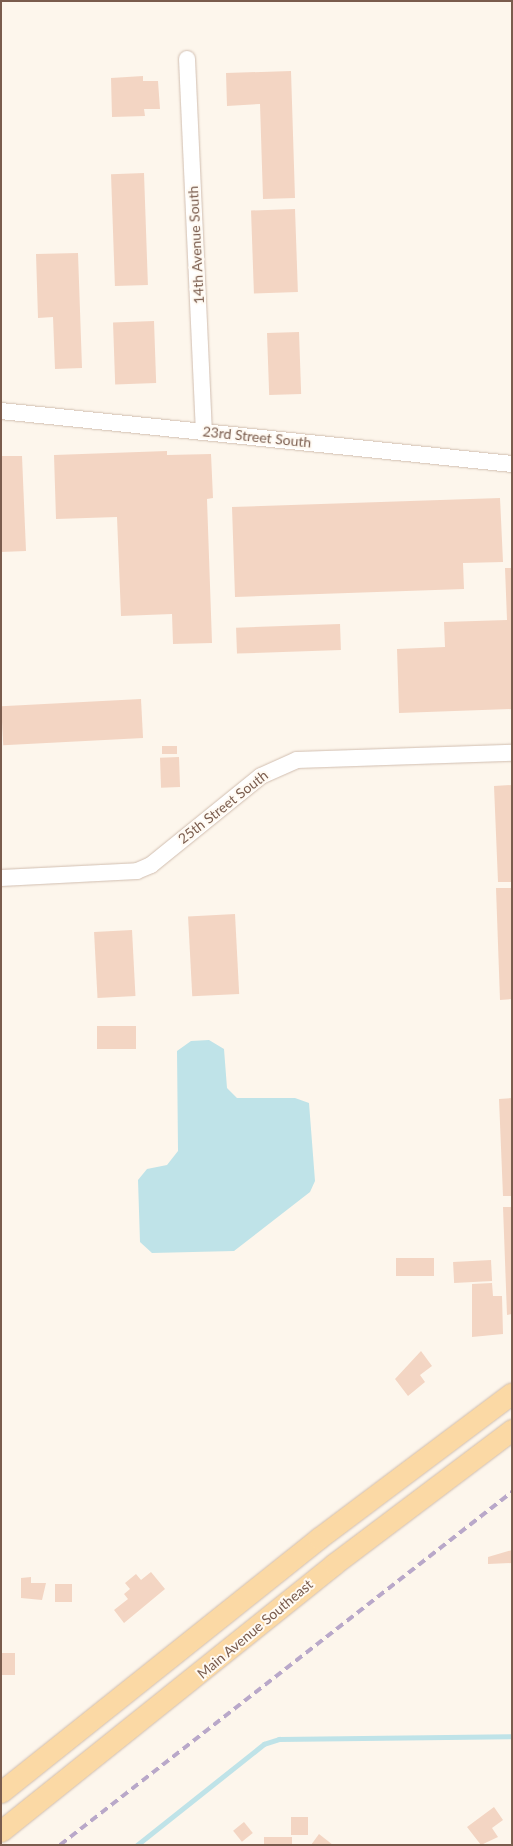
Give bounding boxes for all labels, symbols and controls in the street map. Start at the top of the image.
street label: 14th Avenue South [185,185,207,305]
street label: 23rd Street South [202,423,312,451]
street label: 25th Street South [175,767,271,847]
street label: Main Avenue Southeast [194,1576,316,1682]

